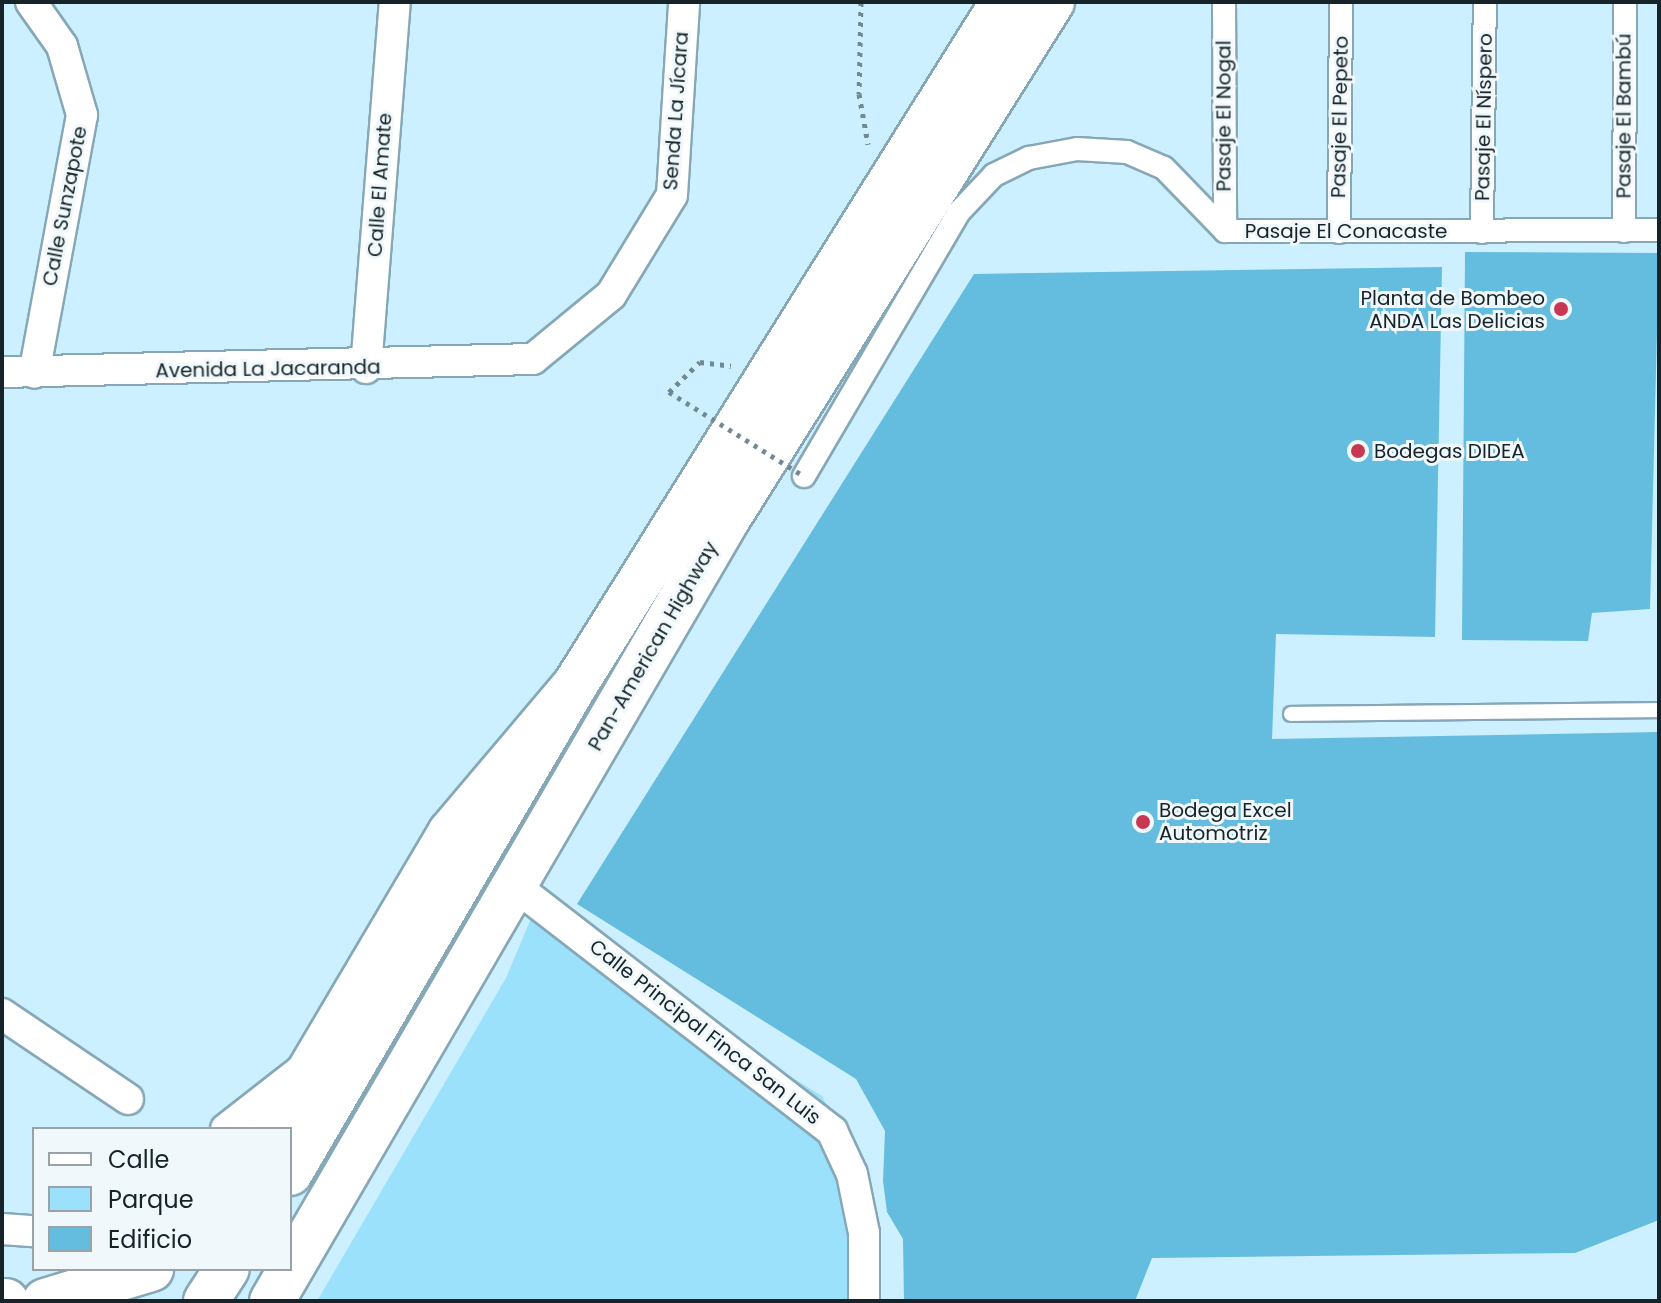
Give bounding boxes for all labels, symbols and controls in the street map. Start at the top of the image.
street label: Senda La Jícara [658,31,694,191]
street label: Pasaje El Níspero [1471,33,1497,201]
street label: Pasaje El Bambú [1612,34,1636,198]
street label: Pasaje El Pepeto [1327,36,1353,198]
street label: Pasaje El Nogal [1212,40,1236,192]
street label: Calle El Amate [363,112,397,258]
street label: Calle Sunzapote [38,124,92,288]
street label: Pasaje El Conacaste [1245,219,1447,243]
place label: Planta de Bombeo ANDA Las Delicias [1360,286,1545,333]
marker: Planta de Bombeo ANDA Las Delicias [1552,300,1570,318]
street label: Avenida La Jacaranda [155,355,381,383]
place label: Bodegas DIDEA [1374,439,1525,463]
marker: Bodegas DIDEA [1349,442,1367,460]
street label: Pan-American Highway [583,537,723,755]
place label: Bodega Excel Automotriz [1159,798,1292,845]
marker: Bodega Excel Automotriz [1134,813,1152,831]
street label: Calle Principal Finca San Luis [585,934,825,1130]
legend [32,1127,292,1271]
text: Calle [108,1143,169,1176]
text: Parque [108,1183,194,1216]
text: Edificio [108,1223,192,1256]

